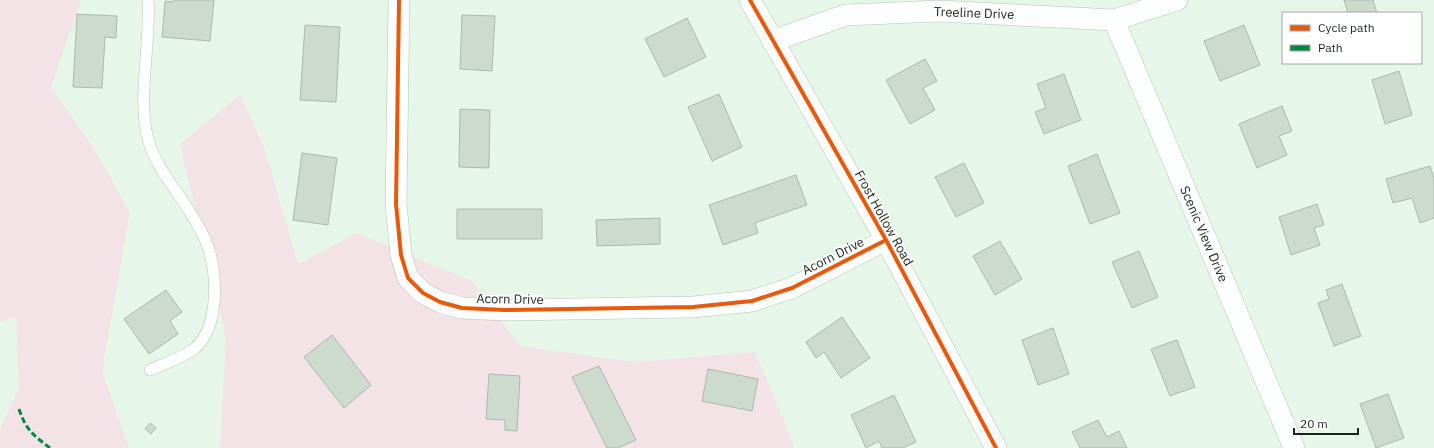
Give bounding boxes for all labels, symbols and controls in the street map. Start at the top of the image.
street label: Treeline Drive [934,3,1014,23]
legend [1282,12,1422,64]
text: Cycle path [1318,20,1375,35]
text: Path [1318,40,1343,55]
street label: Frost Hollow Road [851,167,917,269]
street label: Scenic View Drive [1176,183,1232,285]
street label: Acorn Drive [799,233,867,279]
street label: Acorn Drive [476,290,544,308]
scale bar [1294,410,1358,436]
text: 20 m [1300,416,1328,431]

